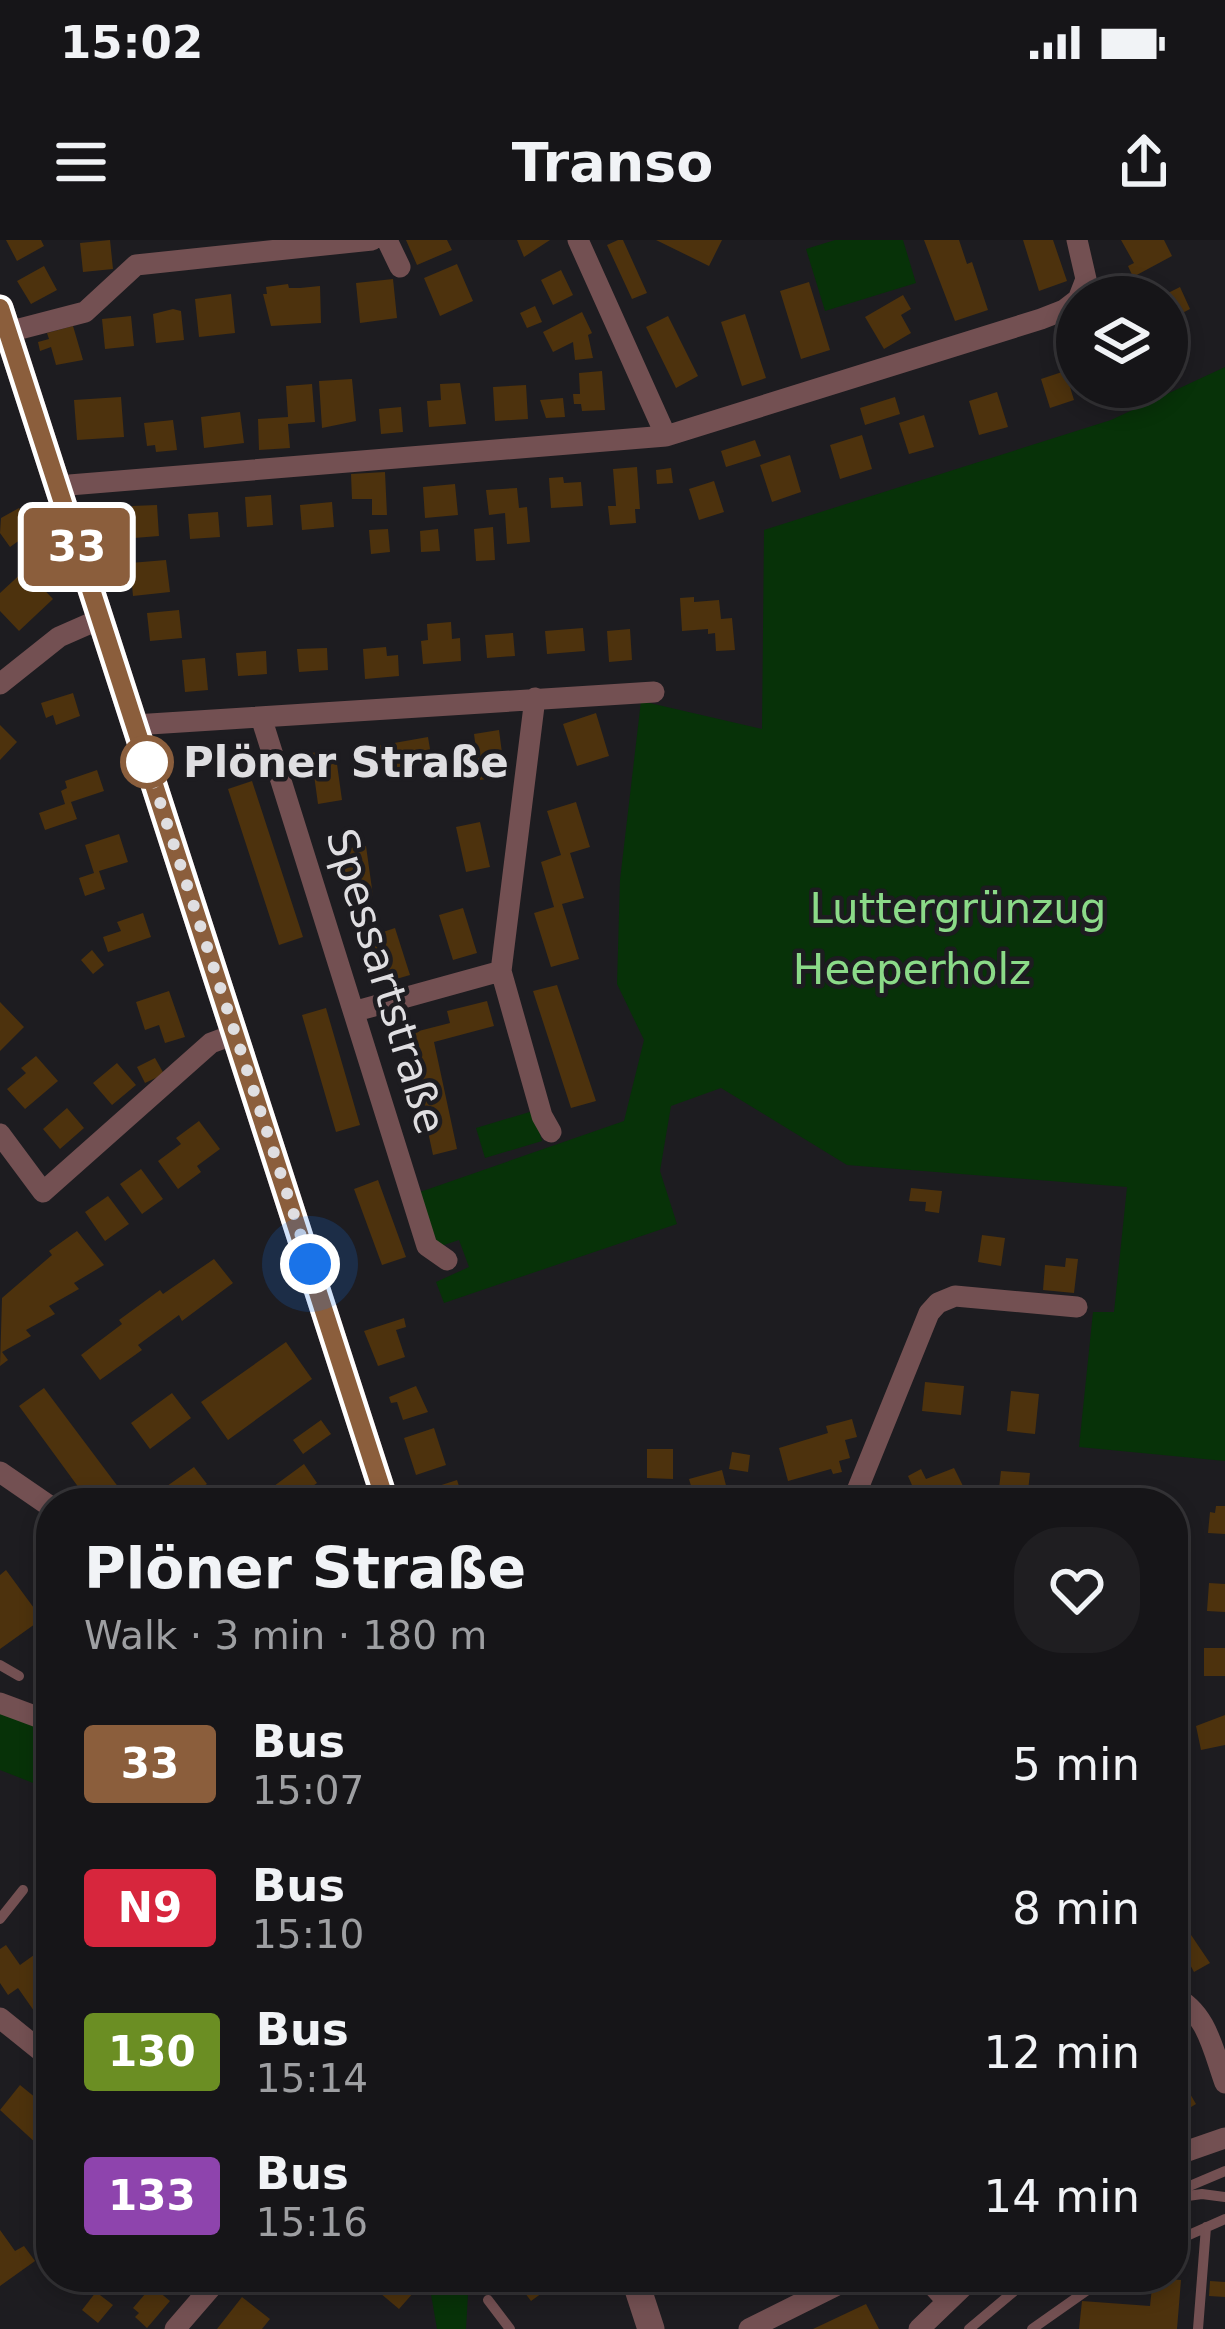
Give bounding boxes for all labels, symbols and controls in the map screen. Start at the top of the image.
text: 15:02 [60,16,203,69]
icon: menu [48,129,114,195]
icon: share [1111,129,1177,195]
text: Transo [512,131,713,194]
map controls [1056,276,1188,408]
button: layers [1056,276,1188,408]
line badge: 33 [23,508,131,586]
text: 33 [48,522,106,571]
marker: Plöner Straße [122,737,172,787]
place label: Plöner Straße [183,738,509,787]
street label: Spessartstraße [316,823,456,1139]
park label: Luttergrünzug [809,884,1107,933]
park label: Heeperholz [793,945,1031,994]
your location [280,1234,340,1294]
button: heart [1014,1527,1140,1653]
text: Plöner Straße [84,1535,526,1601]
text: Walk · 3 min · 180 m [84,1613,487,1658]
text: Bus [252,1715,345,1768]
text: 5 min [1012,1738,1140,1791]
text: 33 [121,1739,179,1788]
text: 15:07 [252,1768,364,1813]
text: Bus [252,1859,345,1912]
text: 8 min [1012,1882,1140,1935]
text: N9 [118,1883,182,1932]
text: 15:10 [252,1912,364,1957]
text: Bus [256,2003,349,2056]
text: 12 min [984,2026,1140,2079]
text: 130 [108,2027,196,2076]
text: 15:14 [256,2056,368,2101]
text: Bus [256,2147,349,2200]
text: 14 min [984,2170,1140,2223]
text: 133 [108,2171,196,2220]
text: 15:16 [256,2200,368,2245]

